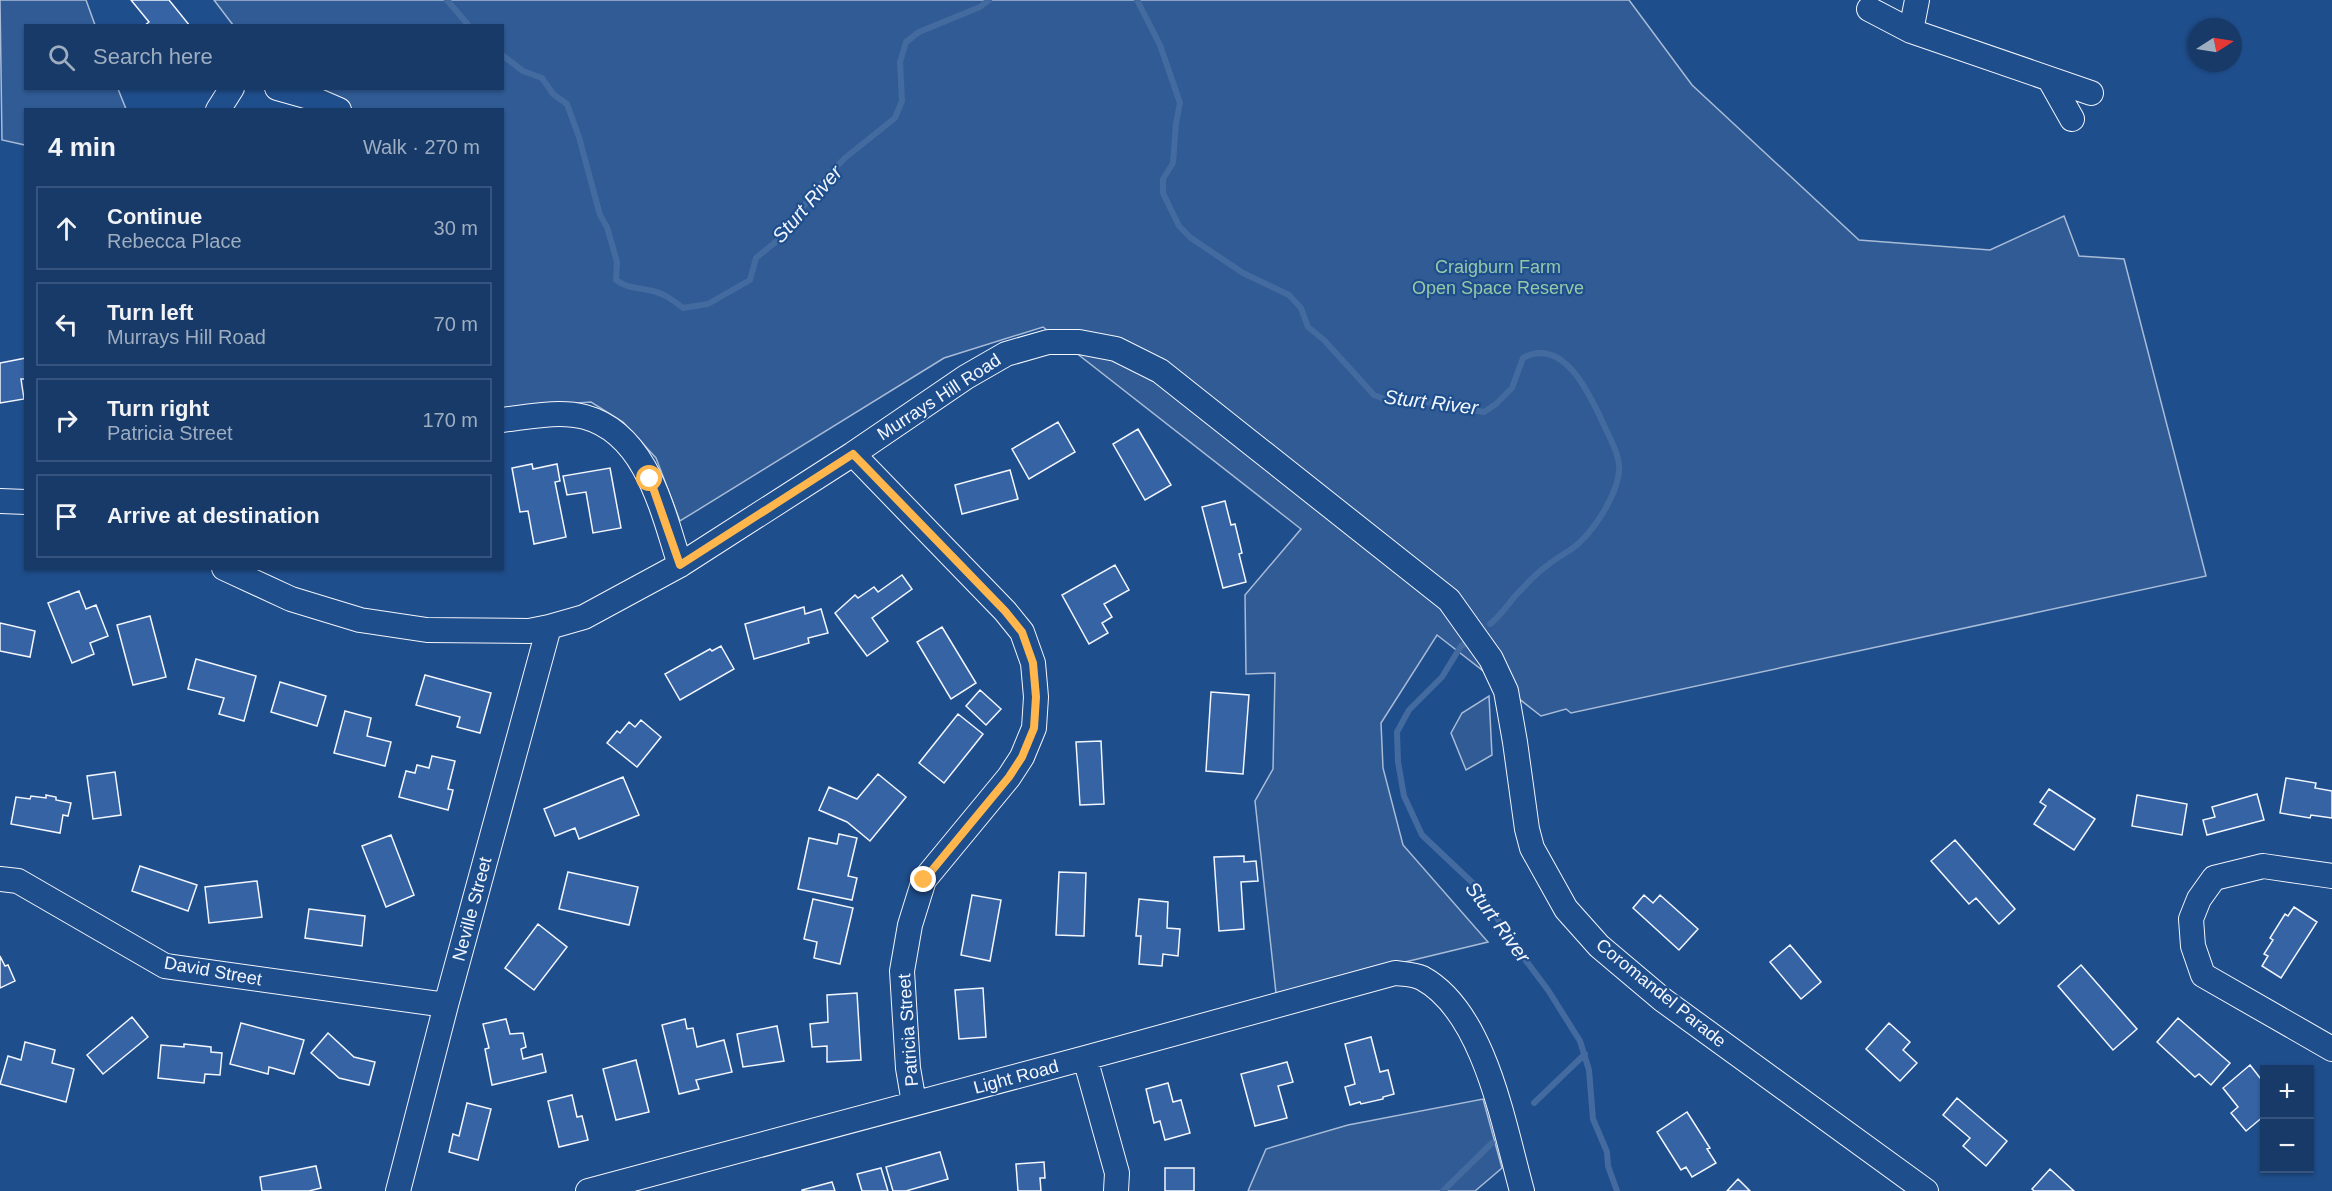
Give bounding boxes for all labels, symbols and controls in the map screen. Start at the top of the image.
north arrow [2188,18,2242,72]
search box [24,24,504,90]
icon: search [45,41,78,74]
text: Search here [93,44,213,69]
text: 4 min [48,132,116,162]
text: Walk · 270 m [363,136,480,158]
water label: Sturt River [768,160,847,247]
text: Continue [107,204,202,229]
icon: ahead [50,212,83,245]
text: 30 m [434,217,478,239]
text: Rebecca Place [107,230,242,252]
park label: Craigburn Farm Open Space Reserve [1412,257,1584,298]
text: Turn left [107,300,193,325]
icon: left [50,308,83,341]
text: 70 m [434,313,478,335]
text: Murrays Hill Road [107,326,266,348]
street label: Murrays Hill Road [874,350,1004,444]
water label: Sturt River [1383,385,1481,419]
text: Turn right [107,396,209,421]
icon: right [50,404,83,437]
text: 170 m [422,409,478,431]
text: Patricia Street [107,422,233,444]
route start [636,465,662,491]
icon: arrive [50,500,83,533]
text: Arrive at destination [107,503,320,528]
street label: Neville Street [448,855,496,963]
route end [910,866,936,892]
water label: Sturt River [1461,877,1535,968]
street label: Coromandel Parade [1592,935,1730,1051]
street label: David Street [162,953,264,989]
street label: Patricia Street [894,973,922,1087]
street label: Light Road [971,1056,1061,1098]
map controls [2260,1065,2314,1173]
button: + [2260,1065,2314,1119]
button: − [2260,1119,2314,1173]

